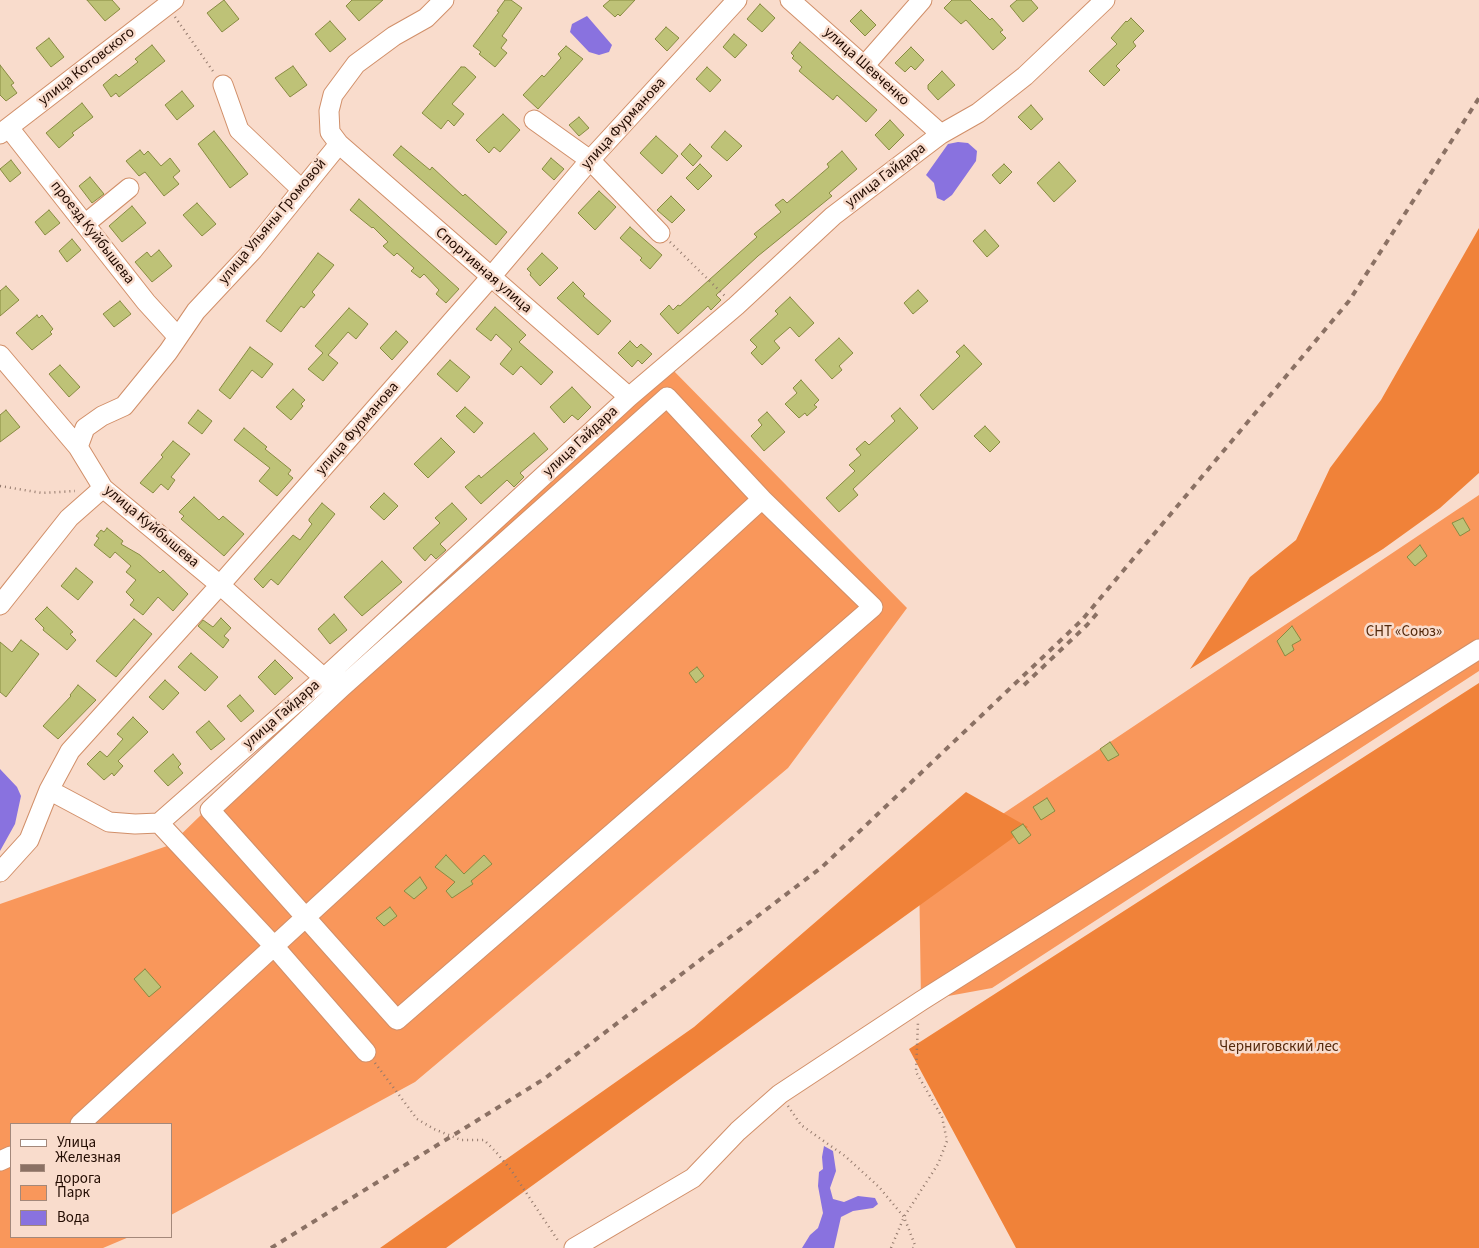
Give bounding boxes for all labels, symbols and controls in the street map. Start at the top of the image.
street label: улица Котовского [35,24,139,110]
street label: улица Шевченко [819,24,913,110]
street label: улица Фурманова [578,74,670,174]
street label: улица Гайдара [842,140,930,212]
street label: улица Ульяны Громовой [215,156,331,288]
street label: проезд Куйбышева [46,178,138,288]
street label: Спортивная улица [431,224,535,318]
street label: улица Фурманова [313,379,403,479]
street label: улица Гайдара [540,403,622,481]
street label: улица Куйбышева [100,482,202,572]
park label: СНТ «Союз» [1366,624,1442,642]
street label: улица Гайдара [240,677,324,753]
park label: Черниговский лес [1219,1039,1339,1057]
legend [10,1123,172,1238]
text: Улица [57,1132,96,1153]
text: Железная дорога [55,1147,121,1189]
text: Парк [57,1182,90,1203]
text: Вода [57,1207,90,1228]

